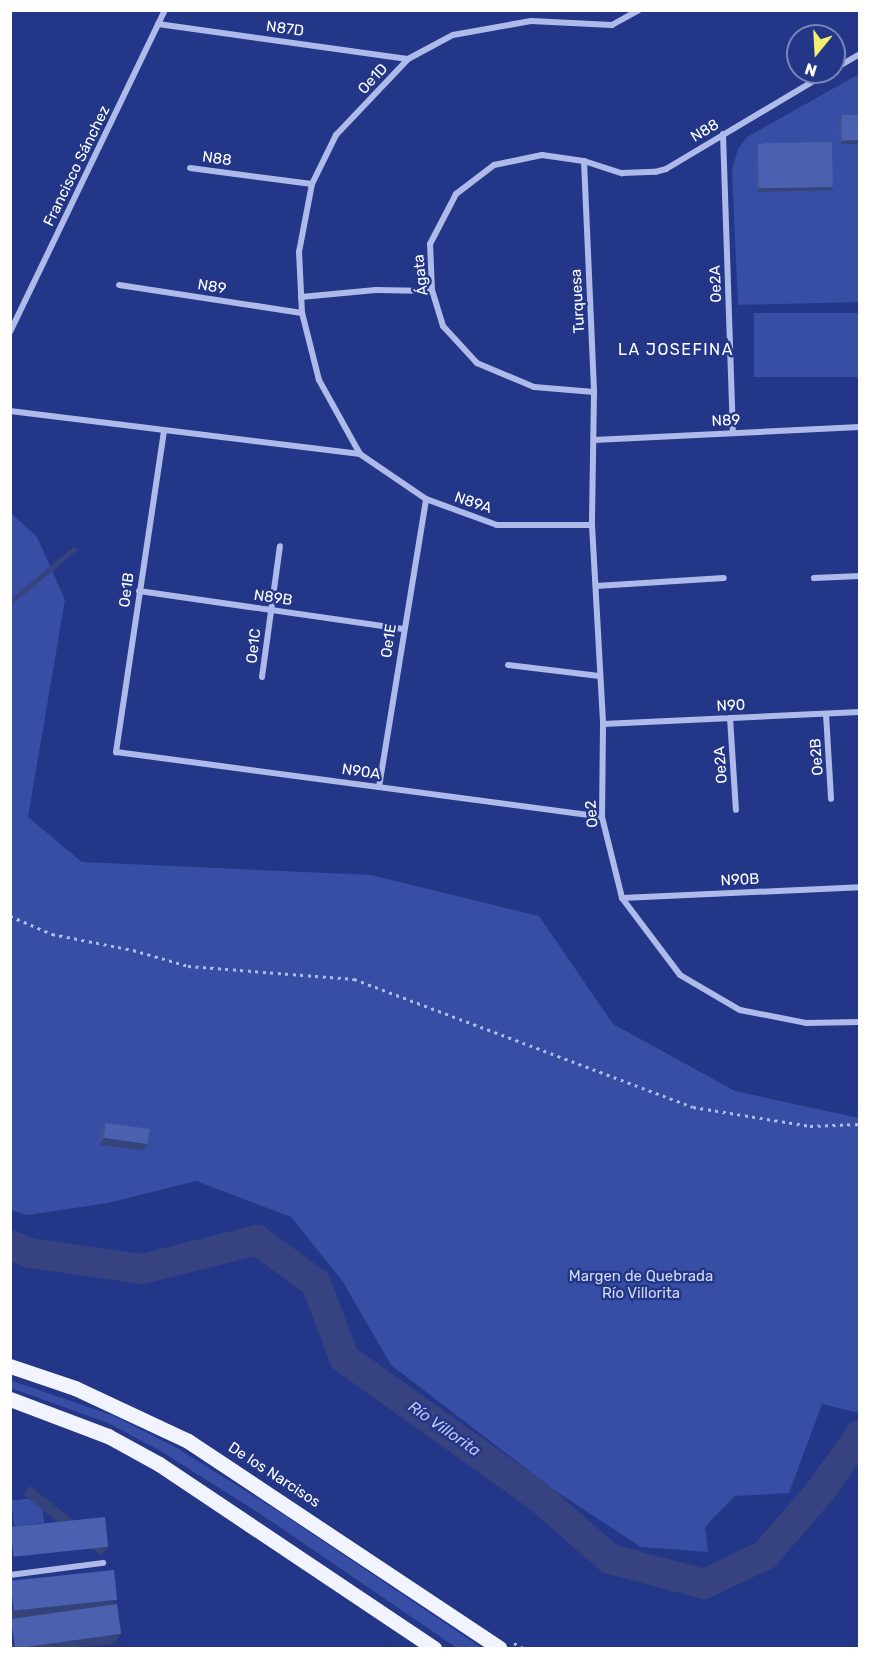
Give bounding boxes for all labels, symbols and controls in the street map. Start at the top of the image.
street label: N87D [265,17,305,41]
north arrow [786,24,846,84]
text: N [802,59,819,81]
street label: Oe1D [354,60,392,98]
street label: Francisco Sánchez [40,103,114,229]
street label: N88 [688,116,722,146]
street label: N88 [201,148,233,170]
street label: Ágata [410,254,432,296]
street label: Oe2A [706,265,726,303]
street label: Turquesa [567,268,589,334]
street label: N89 [196,276,228,298]
district label: LA JOSEFINA [618,340,734,360]
street label: N89 [711,411,741,431]
street label: N89A [452,488,494,518]
street label: Oe1B [116,571,138,609]
street label: N89B [252,586,294,610]
street label: Oe1E [377,623,401,659]
street label: Oe1C [243,628,265,664]
street label: N90 [716,696,746,716]
street label: Oe2B [807,738,827,776]
street label: Oe2A [711,746,731,784]
street label: N90A [341,760,381,784]
street label: Oe2 [582,800,602,828]
street label: N90B [720,870,760,890]
park label: Margen de Quebrada Río Villorita [569,1267,713,1302]
water label: Río Villorita [404,1397,484,1461]
street label: De los Narcisos [225,1439,323,1511]

